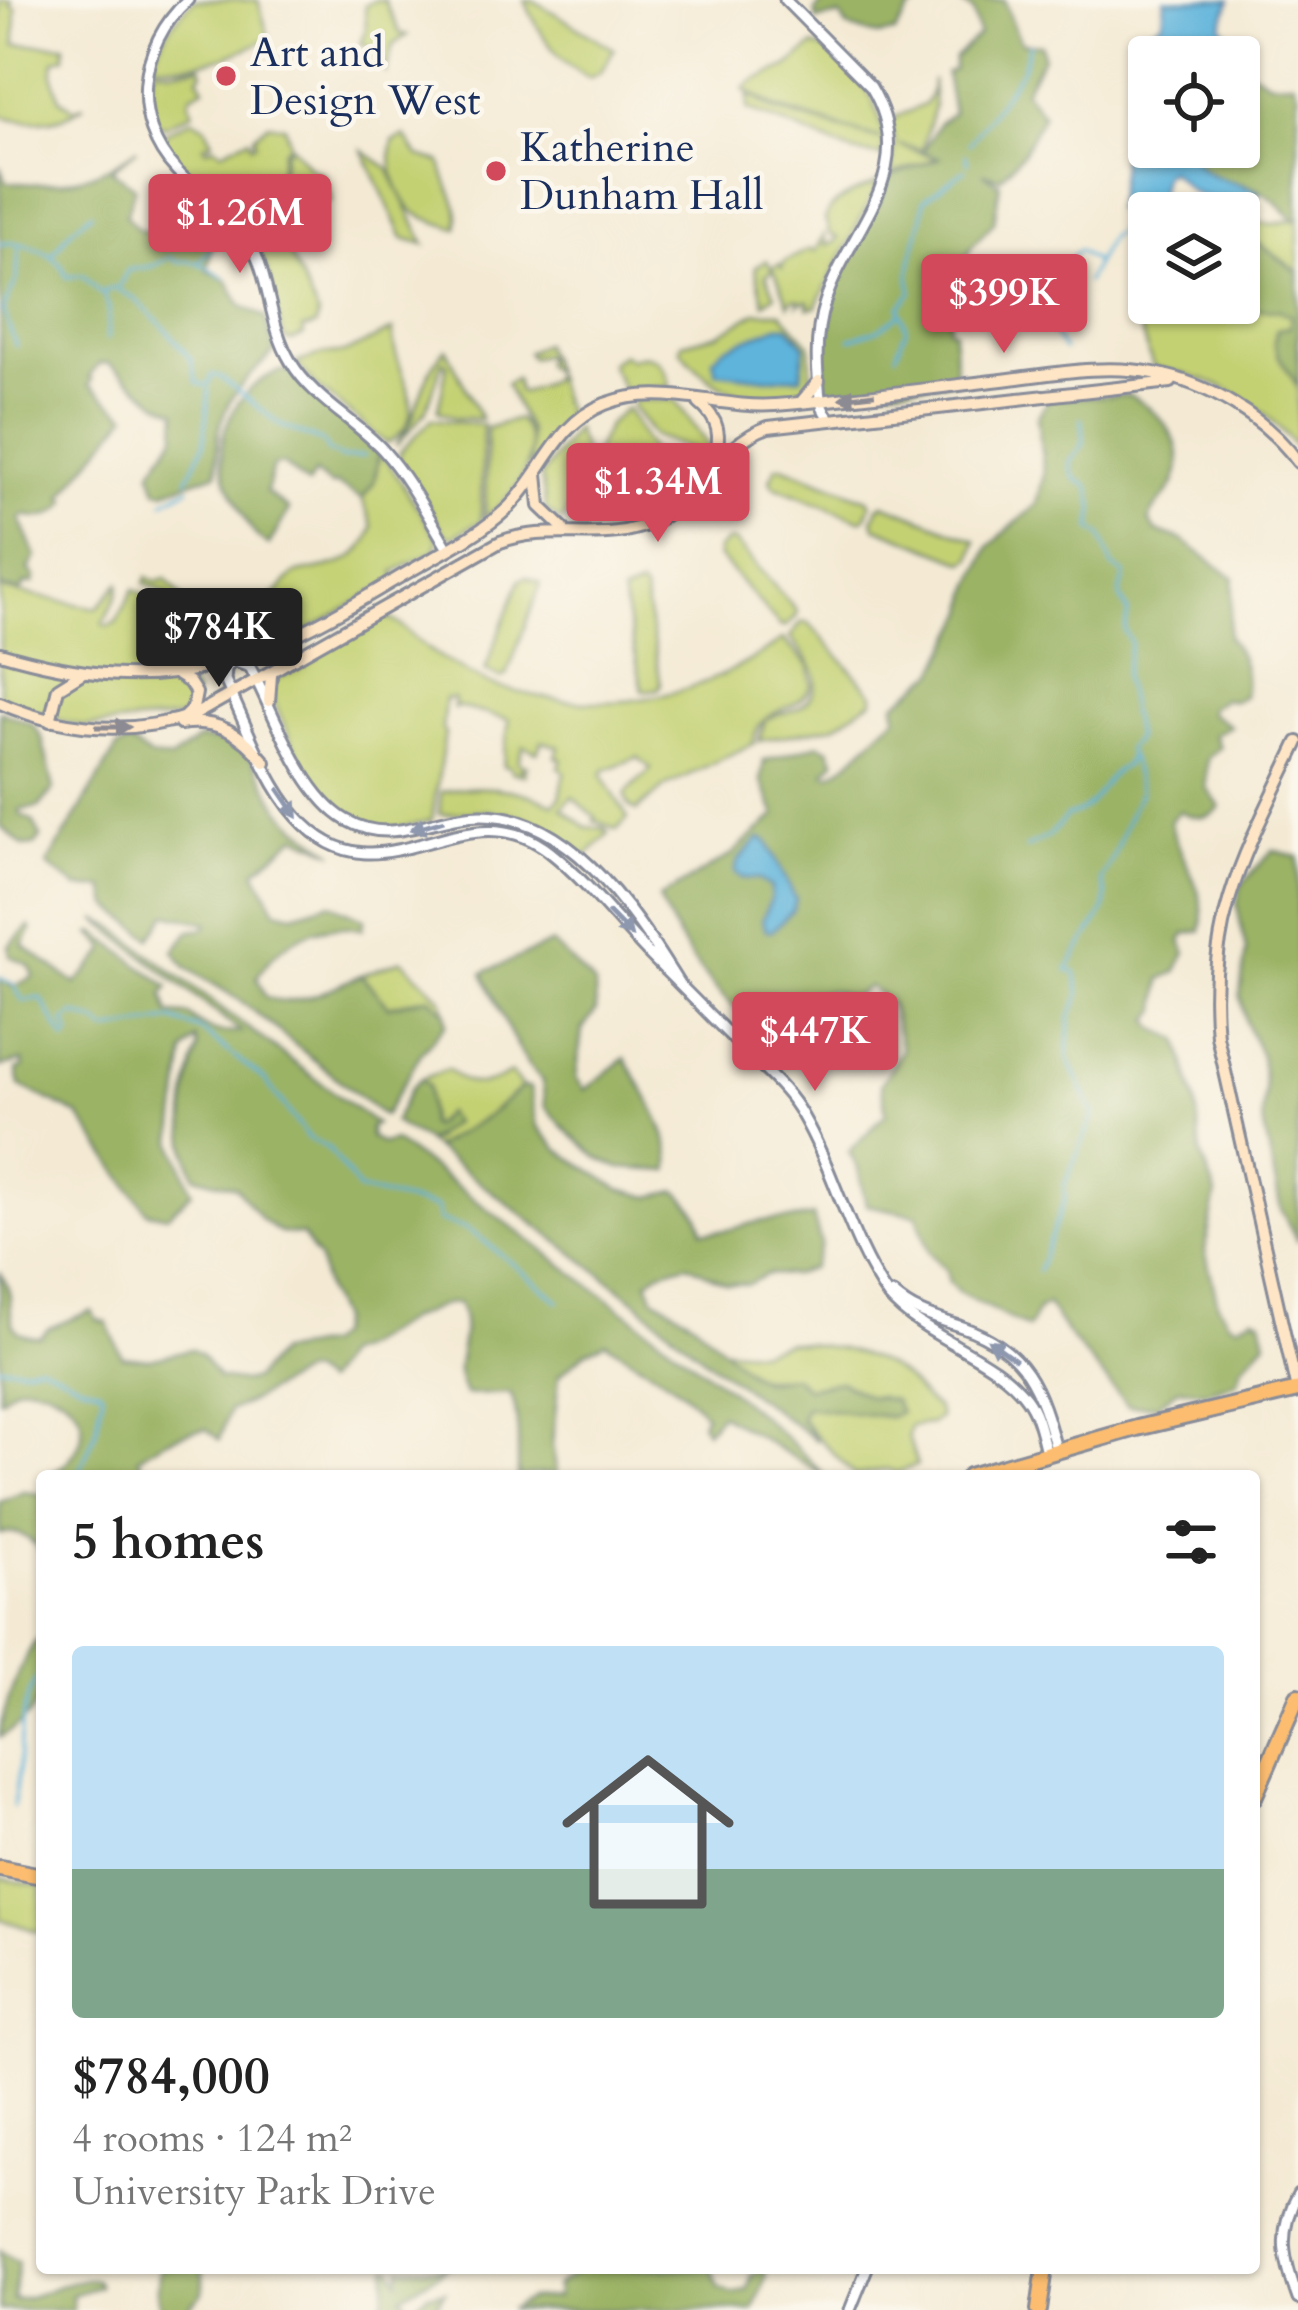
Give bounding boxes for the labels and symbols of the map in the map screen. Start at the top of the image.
place label: Art and Design West [250,24,481,129]
marker: Art and Design West [213,63,239,89]
place label: Katherine Dunham Hall [520,119,764,224]
marker: Katherine Dunham Hall [483,158,509,184]
pin: $1.26M [142,174,338,276]
pin: $399K [920,254,1088,356]
one-way arrow [838,387,875,406]
pin: $1.34M [560,443,756,545]
pin: $784K [135,588,303,690]
one-way arrow [95,718,133,737]
one-way arrow [276,786,299,819]
one-way arrow [408,817,445,835]
one-way arrow [606,909,634,938]
pin: $447K [731,992,899,1094]
one-way arrow [986,1339,1018,1362]

